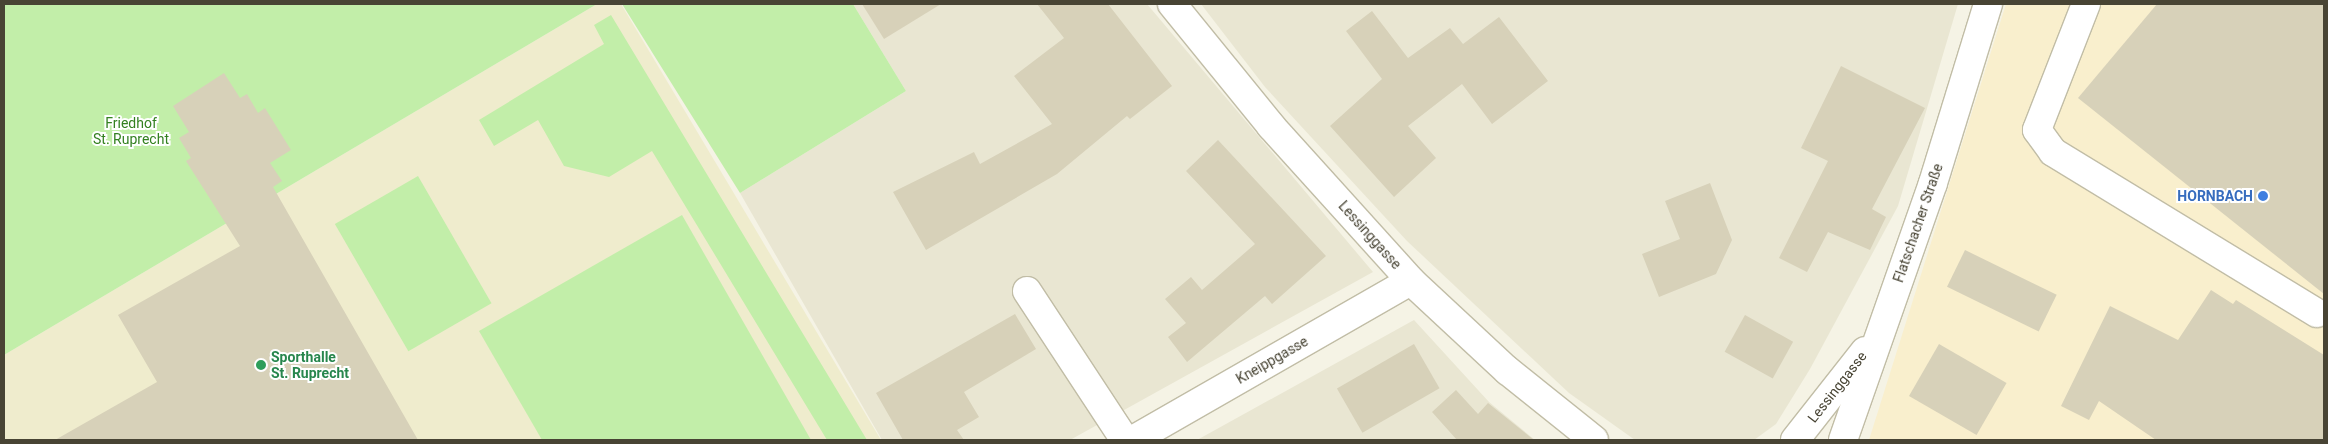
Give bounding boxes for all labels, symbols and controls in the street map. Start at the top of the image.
park label: Friedhof St. Ruprecht [93,115,169,148]
street label: Flatschacher Straße [1890,161,1946,285]
place label: HORNBACH [2177,188,2253,204]
marker: HORNBACH [2257,190,2269,202]
street label: Lessinggasse [1335,198,1405,272]
street label: Kneippgasse [1233,333,1311,387]
street label: Lessinggasse [1804,348,1870,426]
place label: Sporthalle St. Ruprecht [271,349,349,382]
marker: Sporthalle St. Ruprecht [255,359,267,371]

